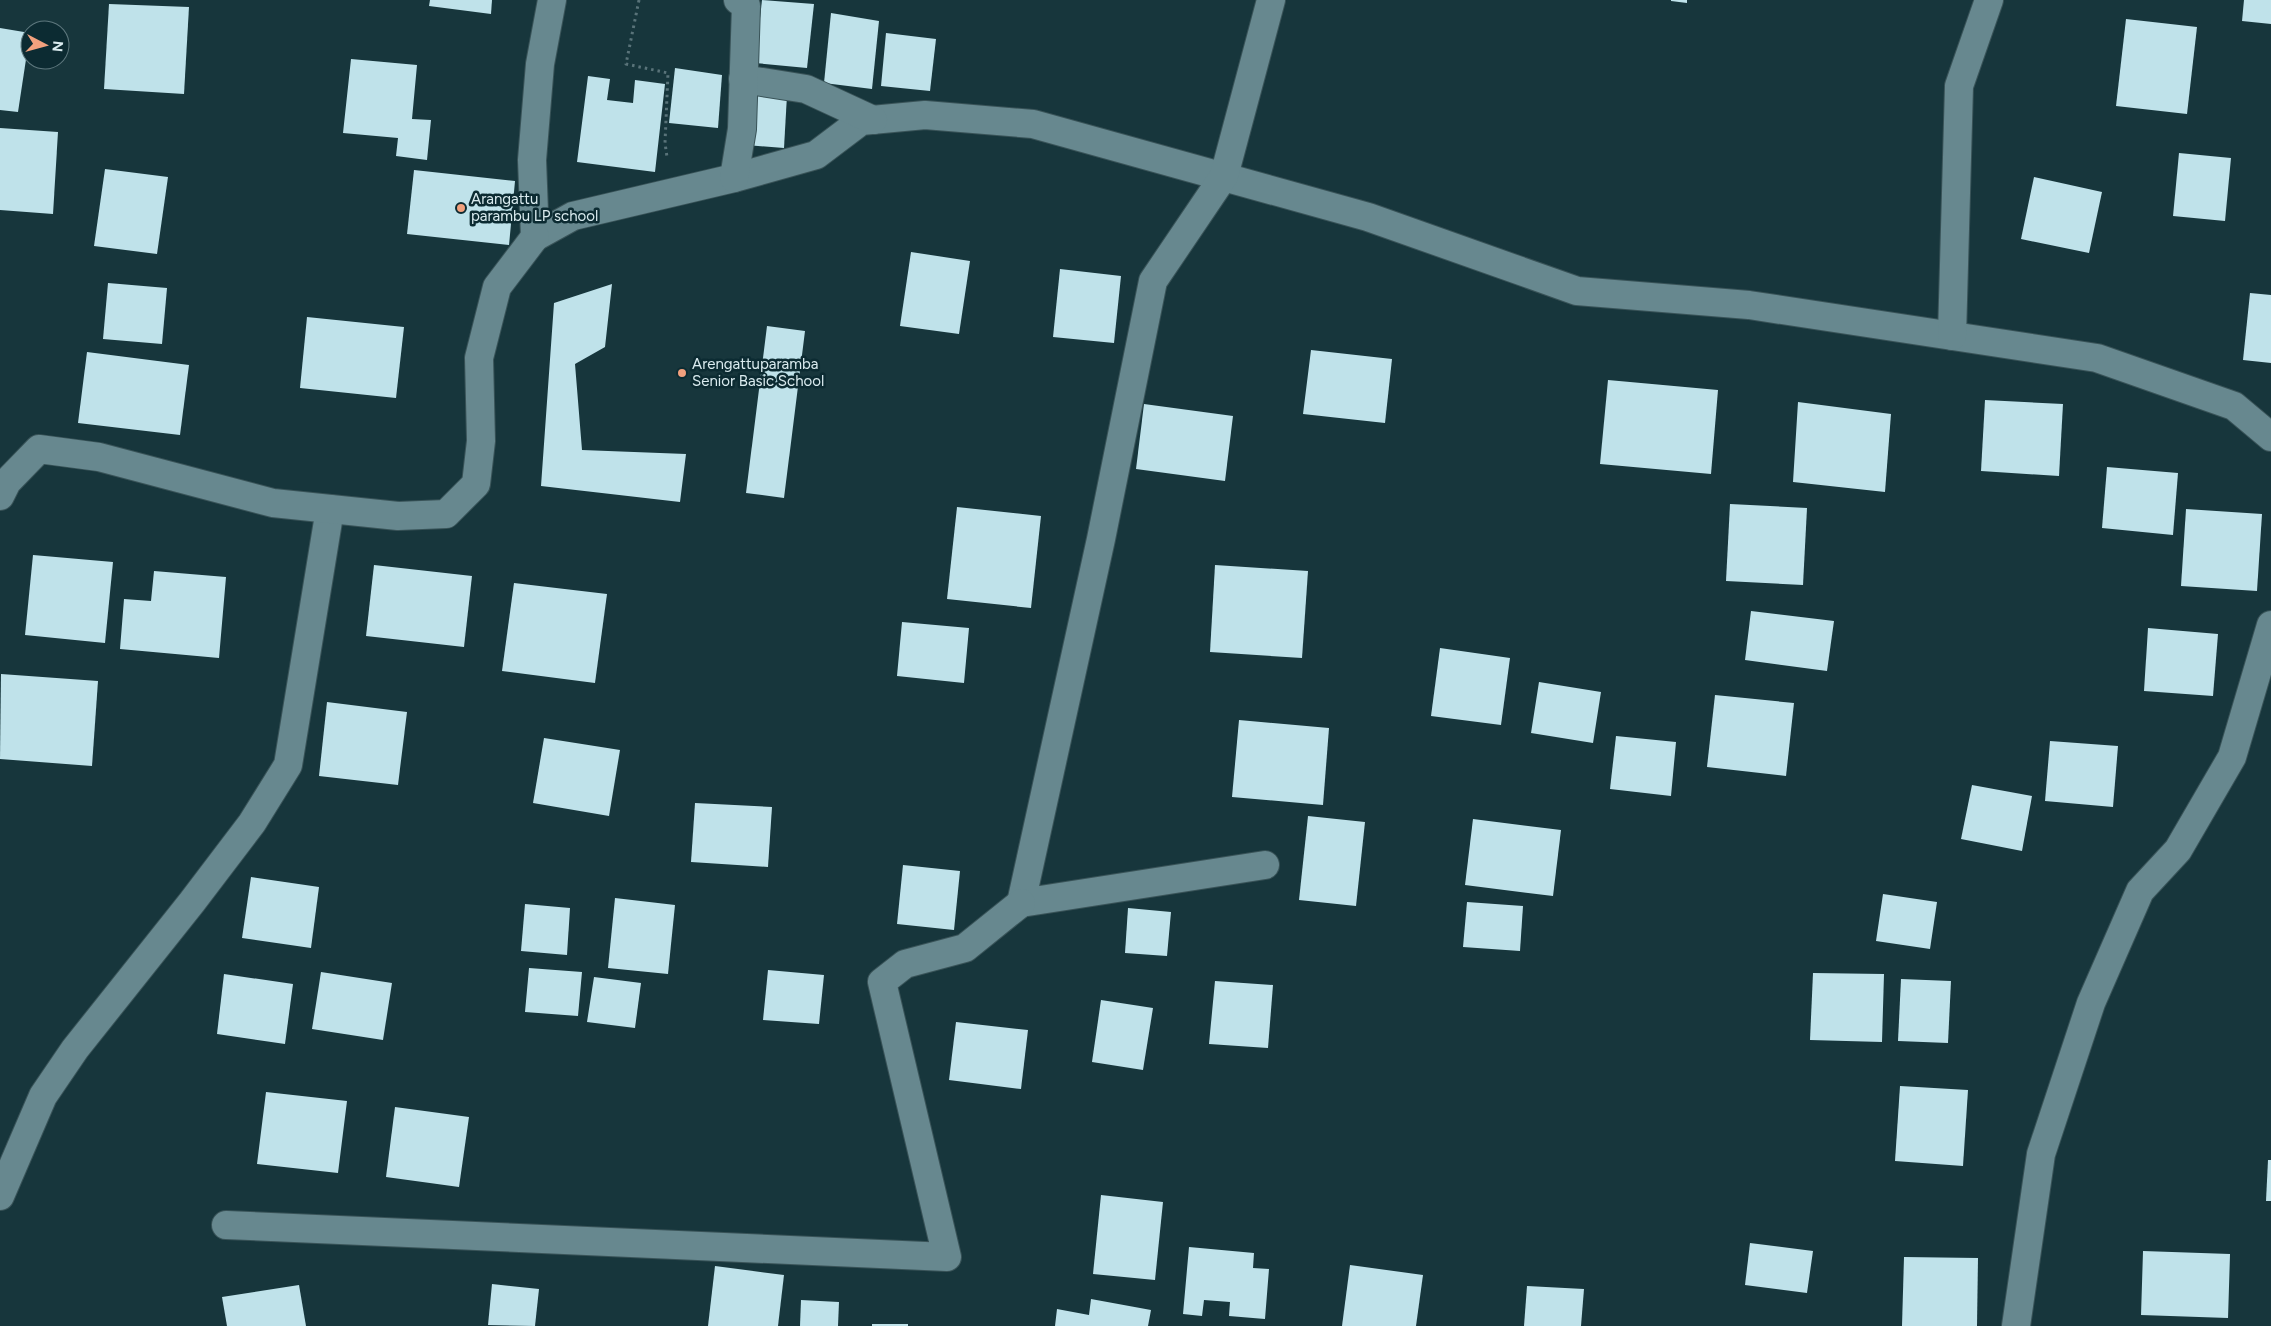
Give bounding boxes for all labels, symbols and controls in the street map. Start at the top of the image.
north arrow [20,20,70,70]
text: N [48,40,66,53]
place label: Arangattu parambu LP school [471,190,598,225]
marker: Arangattu parambu LP school [455,202,467,214]
place label: Arengattuparamba Senior Basic School [692,355,824,390]
marker: Arengattuparamba Senior Basic School [676,367,688,379]

